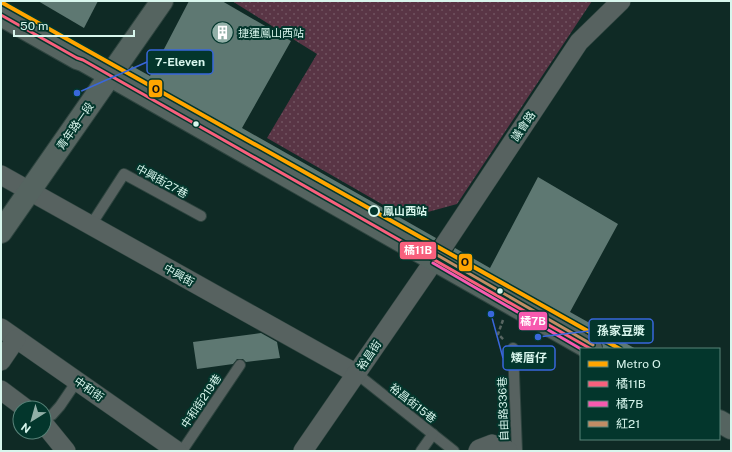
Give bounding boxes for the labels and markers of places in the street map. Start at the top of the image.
building icon: 捷運鳳山西站 [209,20,235,46]
place label: 捷運鳳山西站 [238,27,304,39]
callout: 7-Eleven [147,50,213,74]
unlabelled marker [191,119,201,129]
marker: 鳳山西站 [368,205,380,217]
place label: 鳳山西站 [383,205,427,217]
unlabelled marker [495,286,505,296]
callout: 孫家豆漿 [589,319,653,343]
callout: 矮厝仔 [503,346,555,370]

